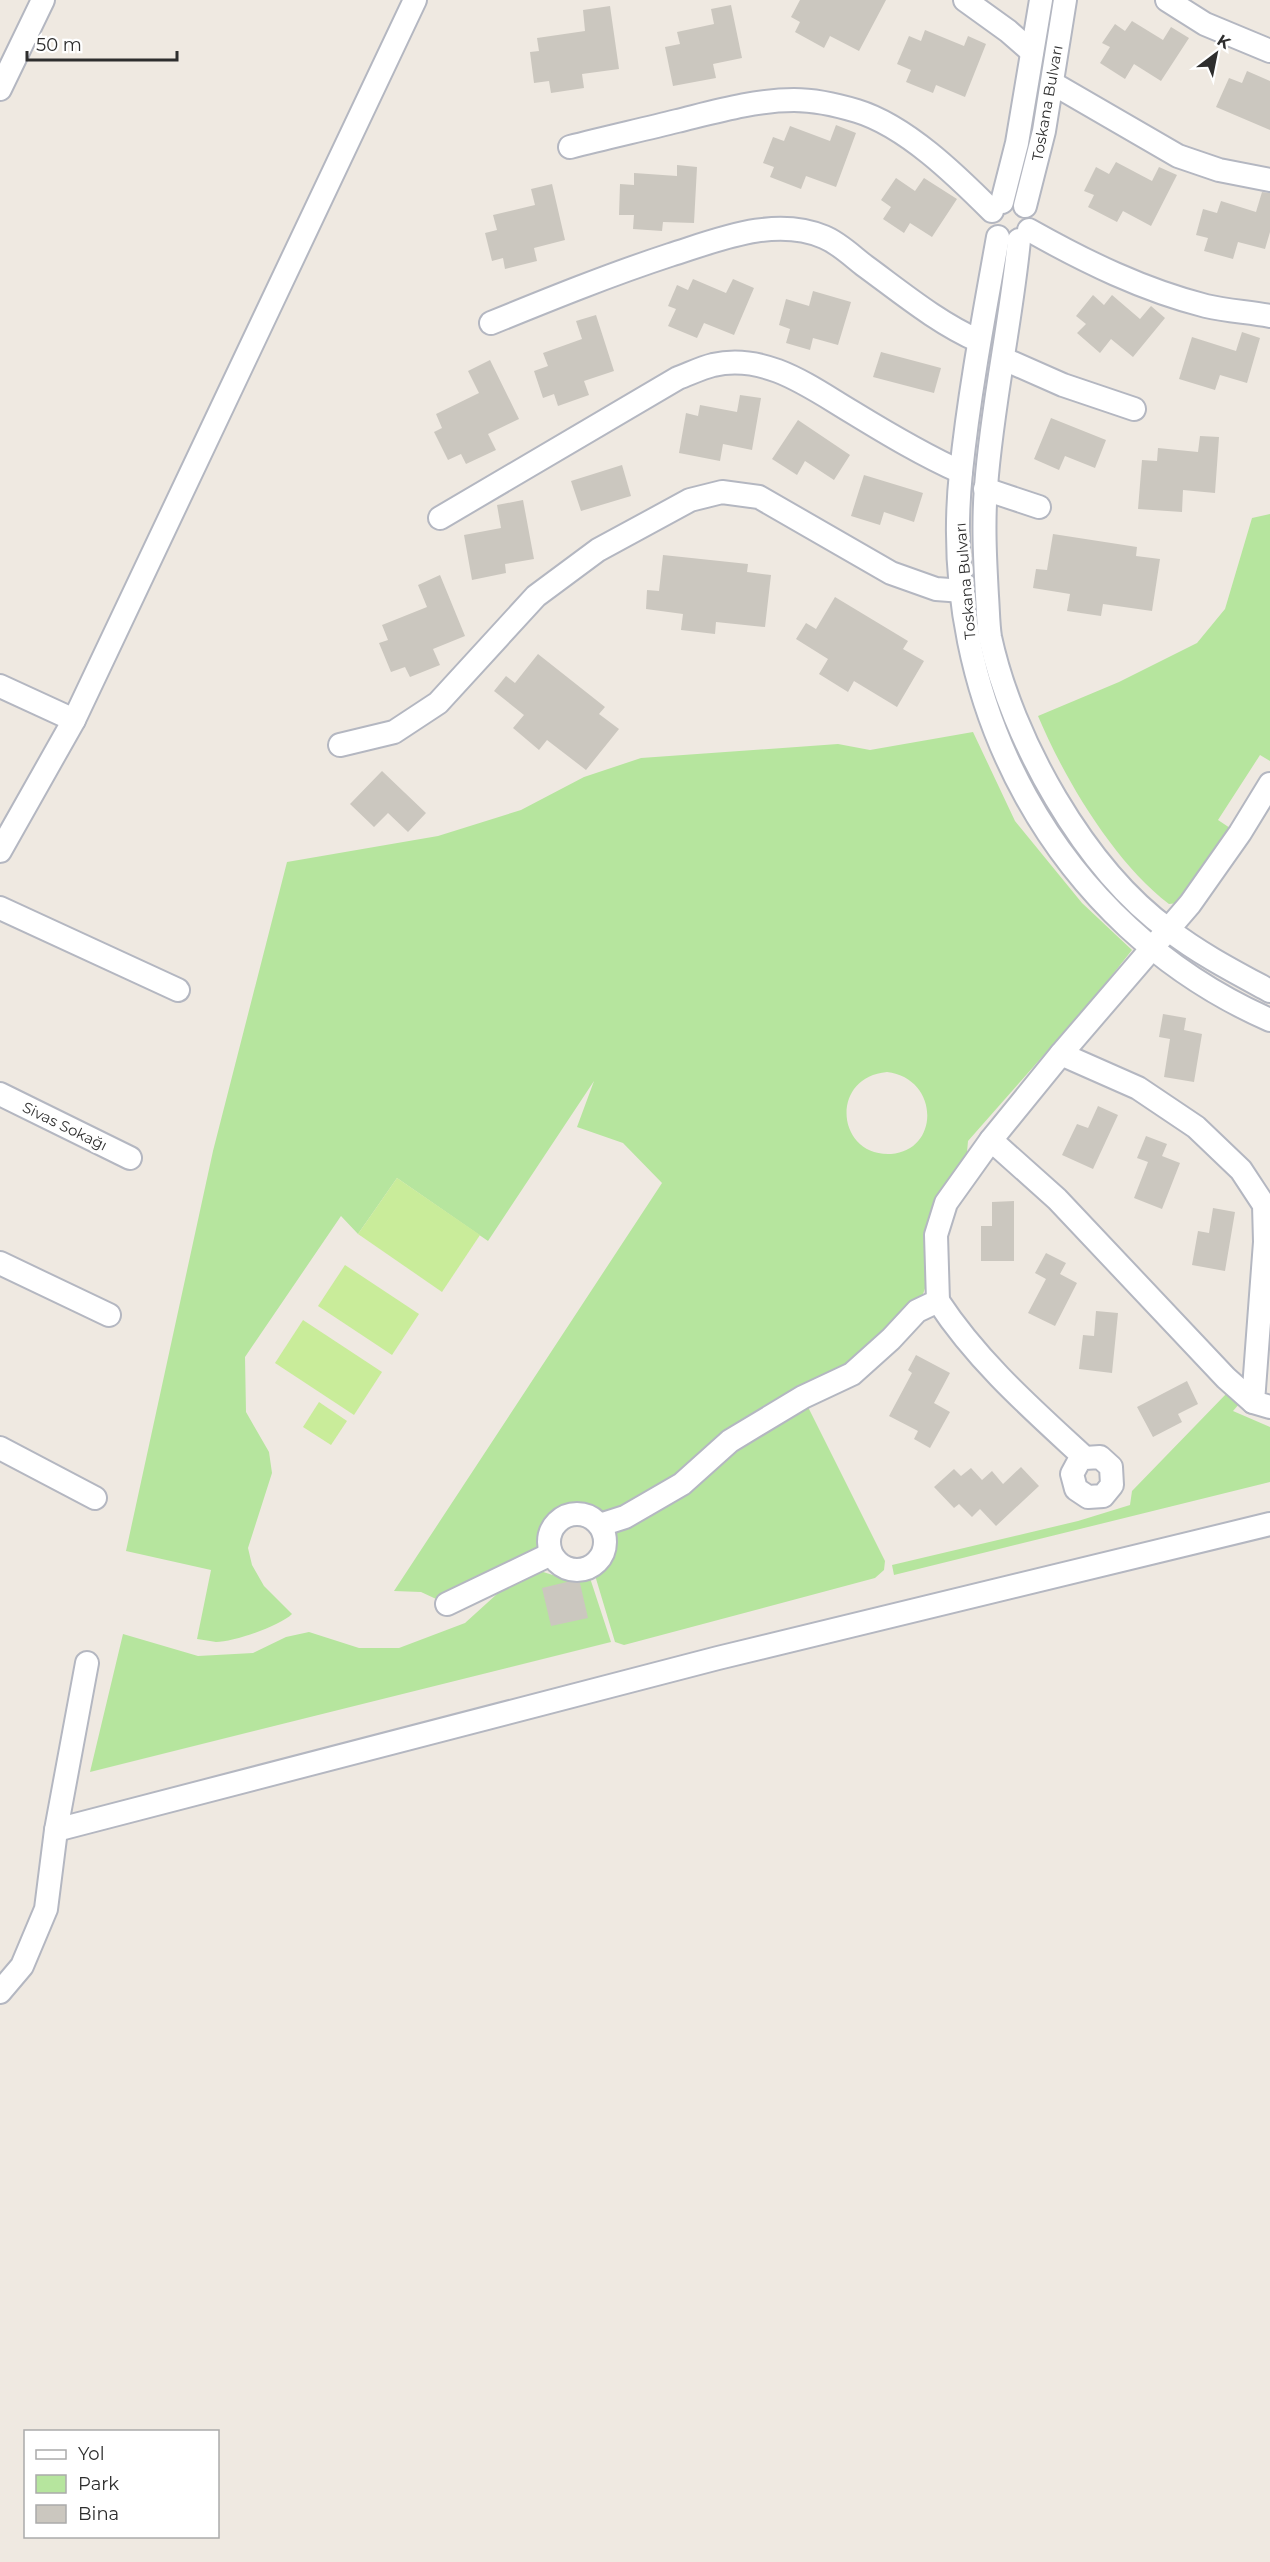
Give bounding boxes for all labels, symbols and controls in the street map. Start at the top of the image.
scale bar [27,24,177,62]
north arrow [1186,24,1246,84]
text: K [1214,31,1235,54]
text: 50 m [36,34,82,56]
street label: Toskana Bulvarı [1027,44,1067,162]
street label: Toskana Bulvarı [950,522,980,640]
street label: Sivas Sokağı [20,1097,110,1155]
legend [24,2430,219,2538]
text: Yol [78,2443,104,2465]
text: Park [78,2473,119,2495]
text: Bina [78,2503,119,2525]

